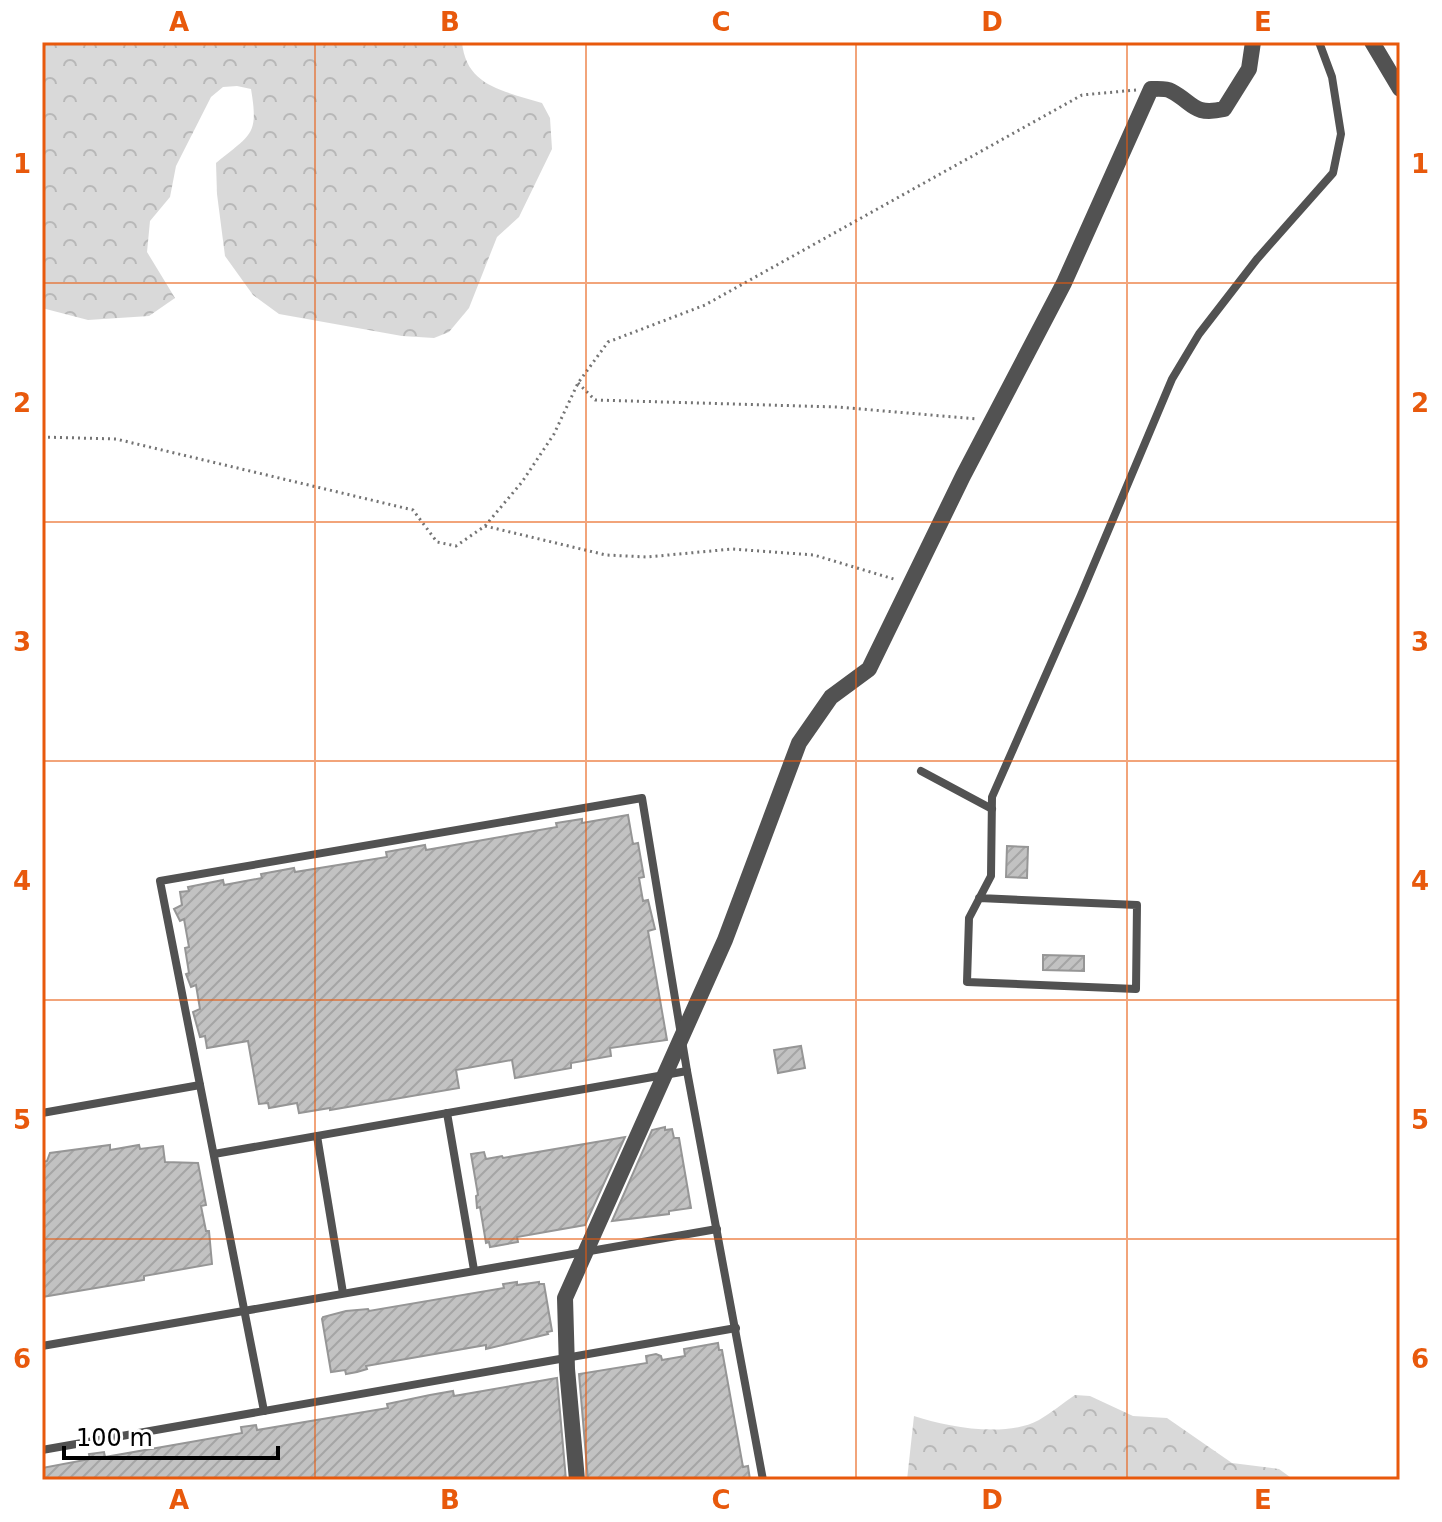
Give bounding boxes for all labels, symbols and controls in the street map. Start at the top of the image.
text: A [169,7,189,37]
text: B [440,7,460,37]
text: C [711,7,731,37]
text: D [981,7,1003,37]
text: E [1254,7,1272,37]
text: 1 [13,149,31,179]
text: 1 [1411,149,1429,179]
text: 2 [13,388,31,418]
text: 2 [1411,388,1429,418]
text: 3 [13,627,31,657]
text: 3 [1411,627,1429,657]
text: 4 [13,866,31,896]
text: 4 [1411,866,1429,896]
text: 5 [13,1105,31,1135]
text: 5 [1411,1105,1429,1135]
text: 6 [13,1344,31,1374]
text: 6 [1411,1344,1429,1374]
scale bar [64,1410,278,1460]
text: 100 m [76,1424,153,1452]
text: A [169,1485,189,1515]
text: B [440,1485,460,1515]
text: C [711,1485,731,1515]
text: D [981,1485,1003,1515]
text: E [1254,1485,1272,1515]

